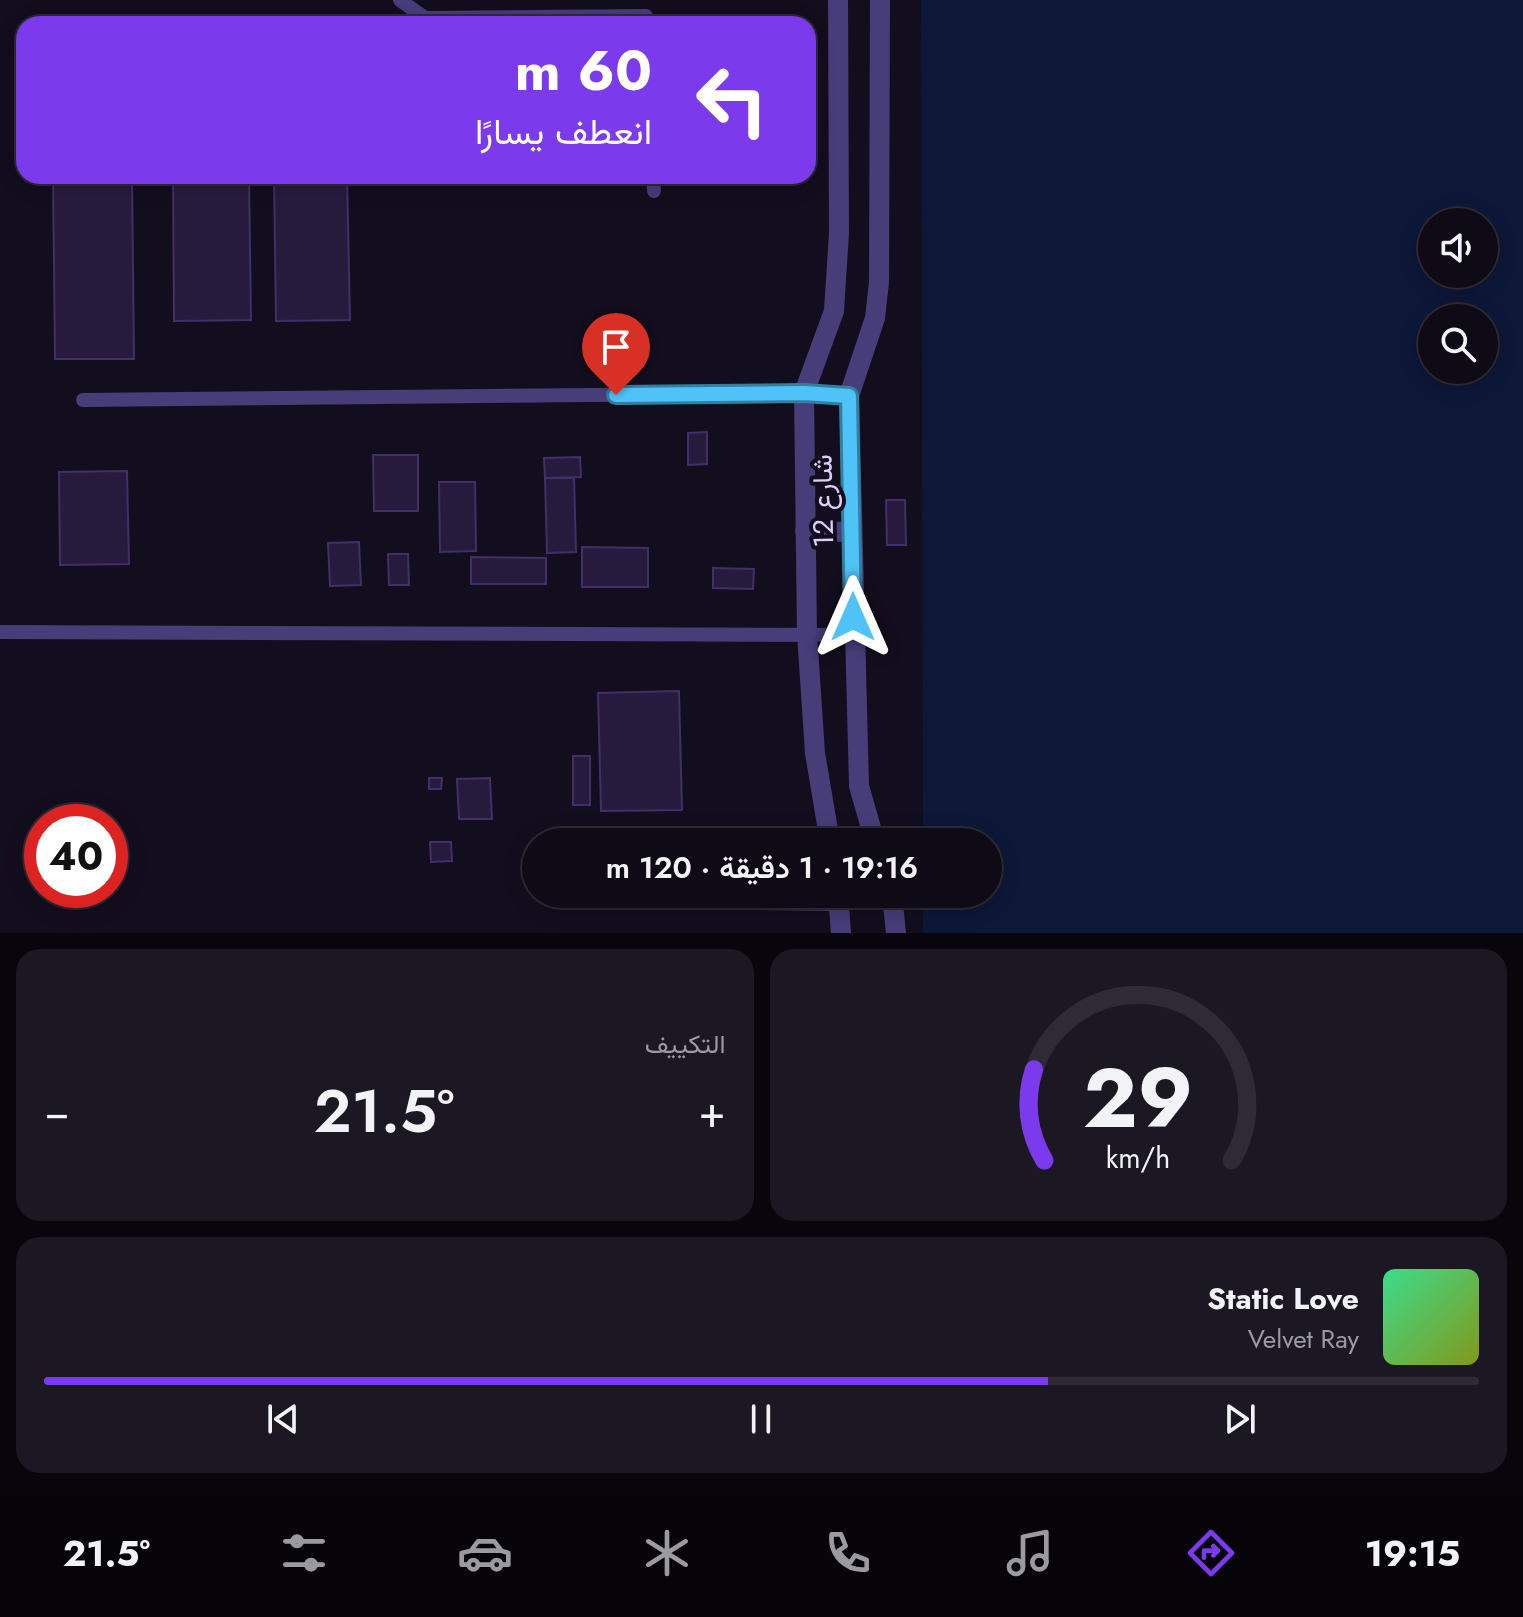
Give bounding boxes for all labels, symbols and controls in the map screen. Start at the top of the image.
text: 60 m [515,30,652,111]
icon: left [680,48,784,152]
text: انعطف يسارًا [475,105,652,157]
map controls [1418,208,1498,384]
button: sound [1418,208,1498,288]
button: search [1418,304,1498,384]
pin [582,313,650,395]
icon: arrive [594,325,638,369]
street label: شارع 12 [802,454,844,548]
position arrow [811,575,895,659]
speed limit sign: 40 [24,804,128,908]
text: 19:16 · 1 دقيقة · 120 m [606,846,918,889]
text: التكييف [645,1025,726,1063]
text: 29 [1083,1038,1193,1158]
text: 21.5° [314,1068,455,1155]
text: − [44,1080,70,1144]
text: + [698,1080,725,1144]
text: km/h [1106,1137,1171,1179]
text: Static Love [1207,1277,1359,1320]
text: Velvet Ray [1248,1320,1359,1358]
icon: previous [261,1397,305,1441]
icon: pause [739,1397,783,1441]
icon: next [1218,1397,1262,1441]
icon: filters [276,1525,332,1581]
icon: car [457,1525,513,1581]
icon: climate [639,1525,695,1581]
icon: phone [820,1525,876,1581]
icon: music [1002,1525,1058,1581]
icon: directions [1183,1525,1239,1581]
text: 21.5° [63,1527,150,1579]
text: 19:15 [1365,1527,1460,1579]

